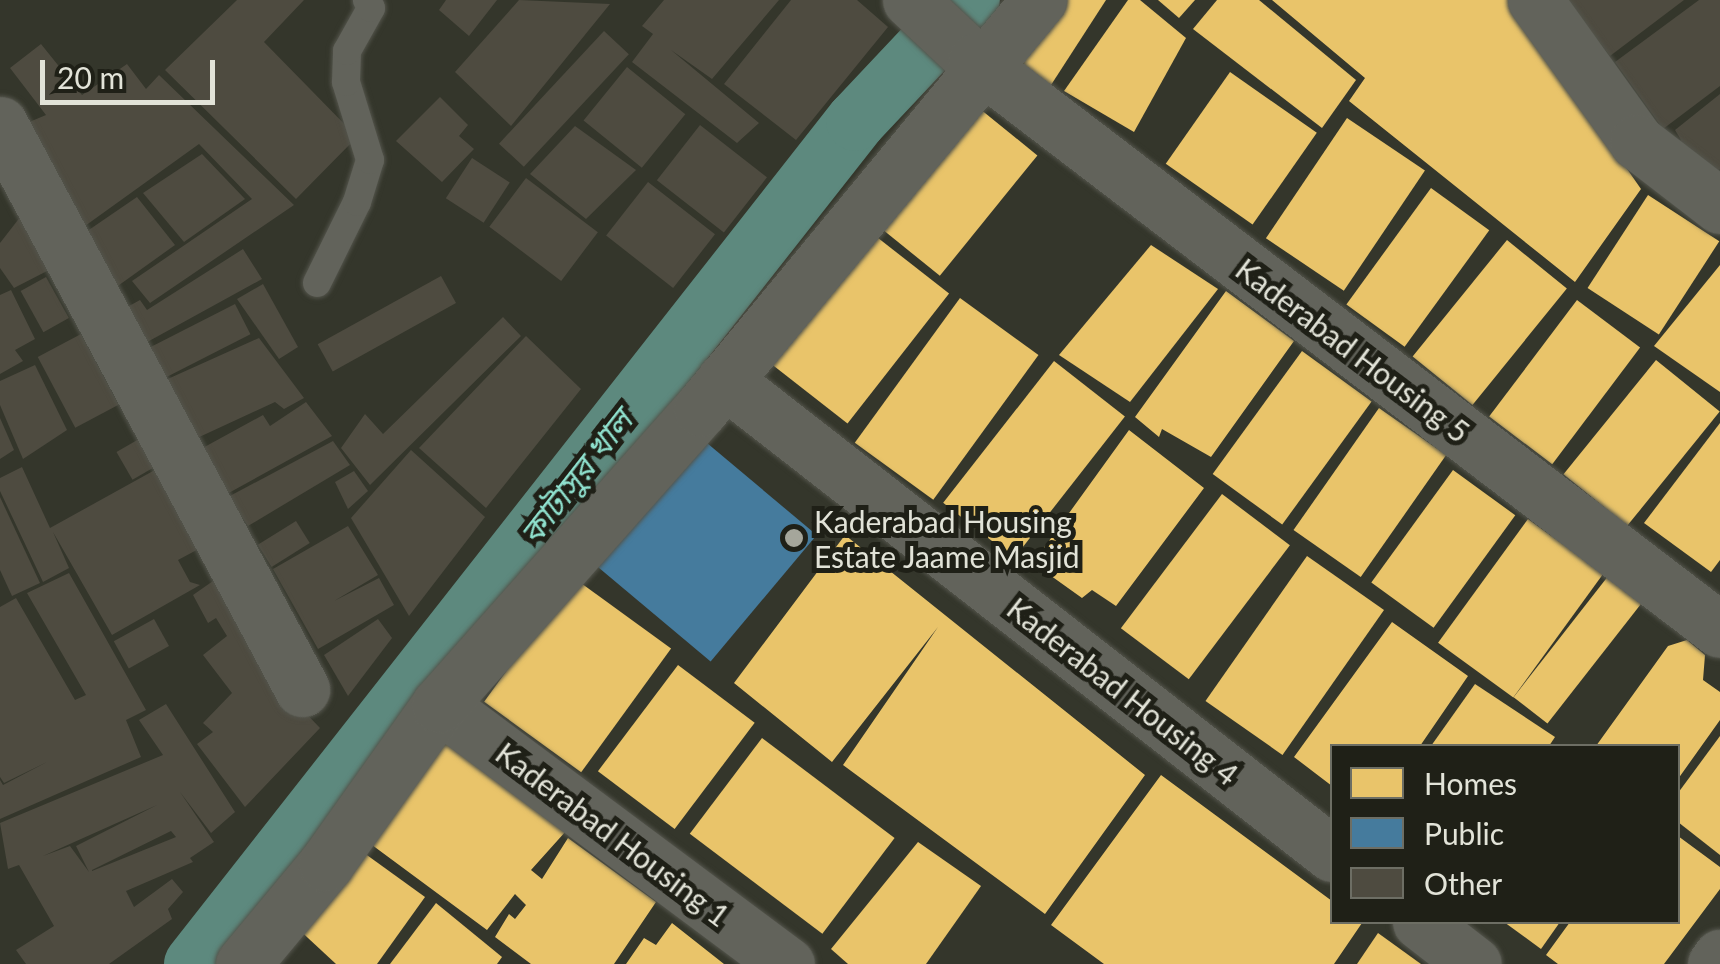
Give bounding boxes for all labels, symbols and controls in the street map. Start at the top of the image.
scale bar [45,40,220,102]
text: 20 m [57,59,124,95]
street label: Kaderabad Housing 5 [1229,250,1477,450]
water label: কাটাসুর খাল [512,402,640,552]
place label: Kaderabad Housing Estate Jaame Masjid [814,503,1080,574]
marker: Kaderabad Housing Estate Jaame Masjid [783,527,805,549]
street label: Kaderabad Housing 4 [1000,590,1246,792]
street label: Kaderabad Housing 1 [489,734,737,934]
legend [1330,744,1680,924]
text: Homes [1424,765,1517,801]
text: Public [1424,815,1504,851]
text: Other [1424,865,1502,901]

